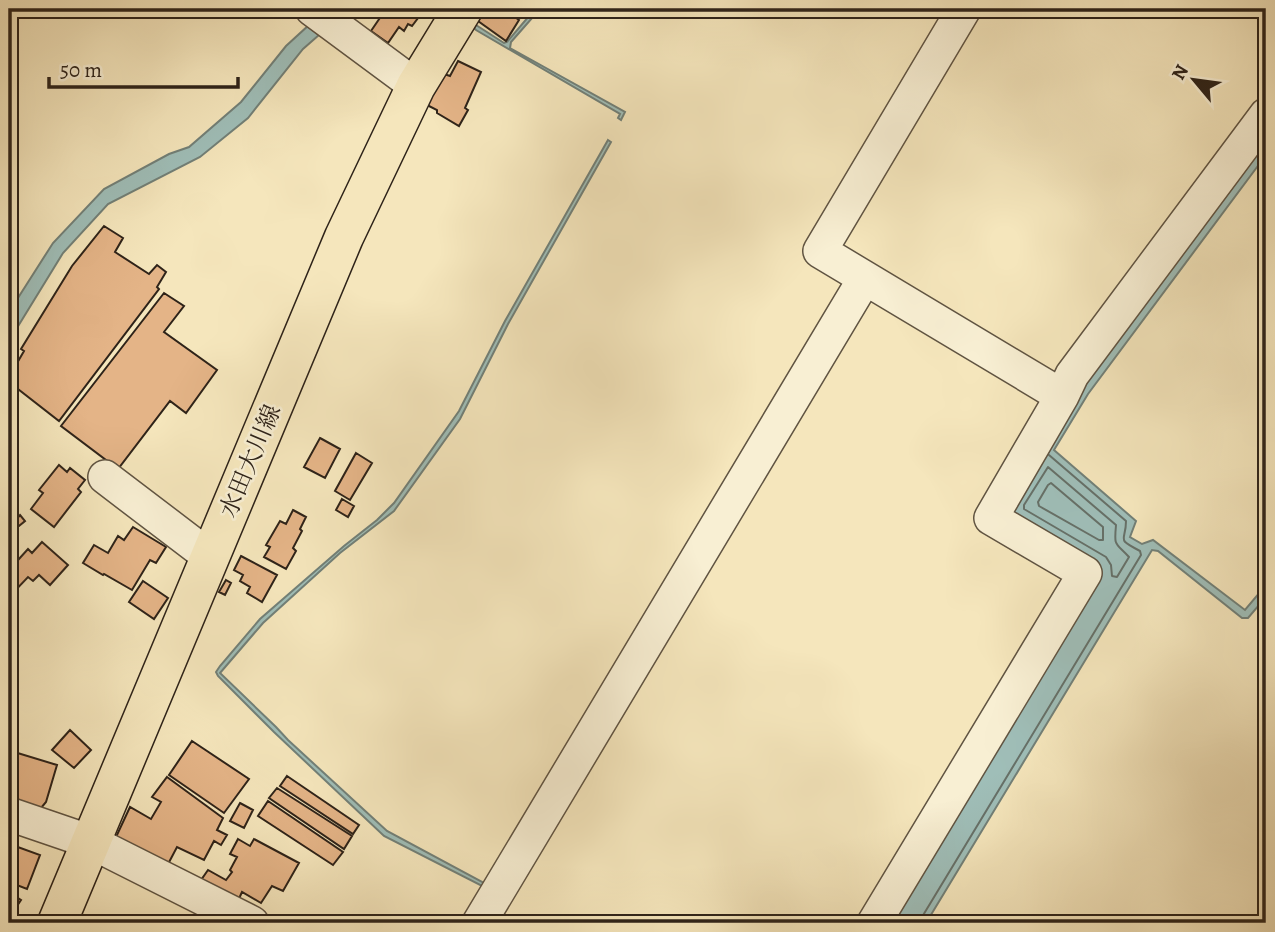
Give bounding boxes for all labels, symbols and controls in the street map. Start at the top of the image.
scale bar [49,46,238,90]
north arrow [1160,46,1230,116]
text: 50 m [60,56,102,84]
text: N [1165,60,1195,85]
street label: 水田大川線 [212,400,288,522]

